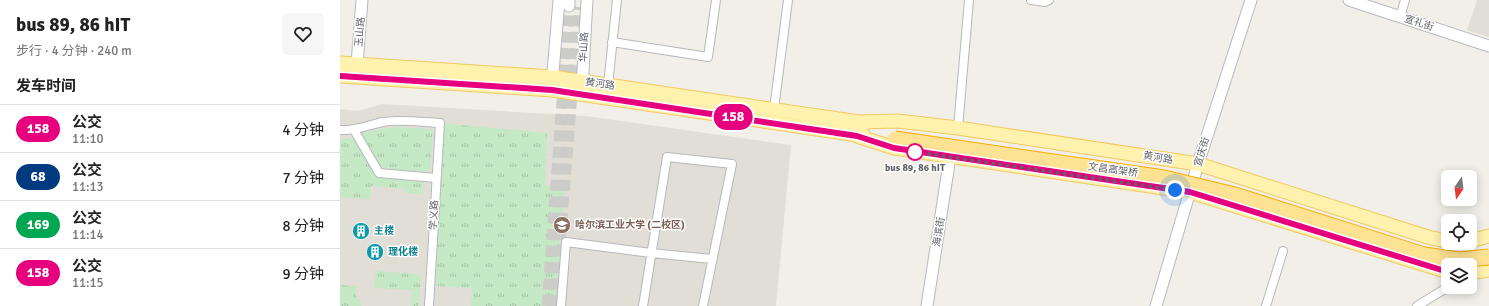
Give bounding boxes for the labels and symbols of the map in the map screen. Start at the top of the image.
street label: 宣礼街 [1403,13,1435,33]
street label: 玉山路 [353,17,367,47]
street label: 华山路 [577,32,591,62]
street label: 黄河路 [584,76,616,92]
line badge: 158 [710,104,756,130]
street label: 宣庆街 [1192,136,1212,168]
marker: bus 89, 86 hIT [906,143,924,161]
street label: 黄河路 [1142,150,1174,166]
street label: 文昌高架桥 [1087,161,1139,179]
place label: bus 89, 86 hIT [885,162,946,174]
north arrow [1441,170,1477,206]
your location [1165,180,1185,200]
street label: 学义路 [427,200,441,230]
school or university icon: 哈尔滨工业大学 (二校区) [552,215,572,235]
street label: 海滨街 [931,216,947,248]
place label: 哈尔滨工业大学 (二校区) [575,218,685,231]
building icon: 主楼 [351,221,371,241]
place label: 主楼 [374,225,394,237]
building icon: 理化楼 [365,242,385,262]
place label: 理化楼 [388,245,418,258]

